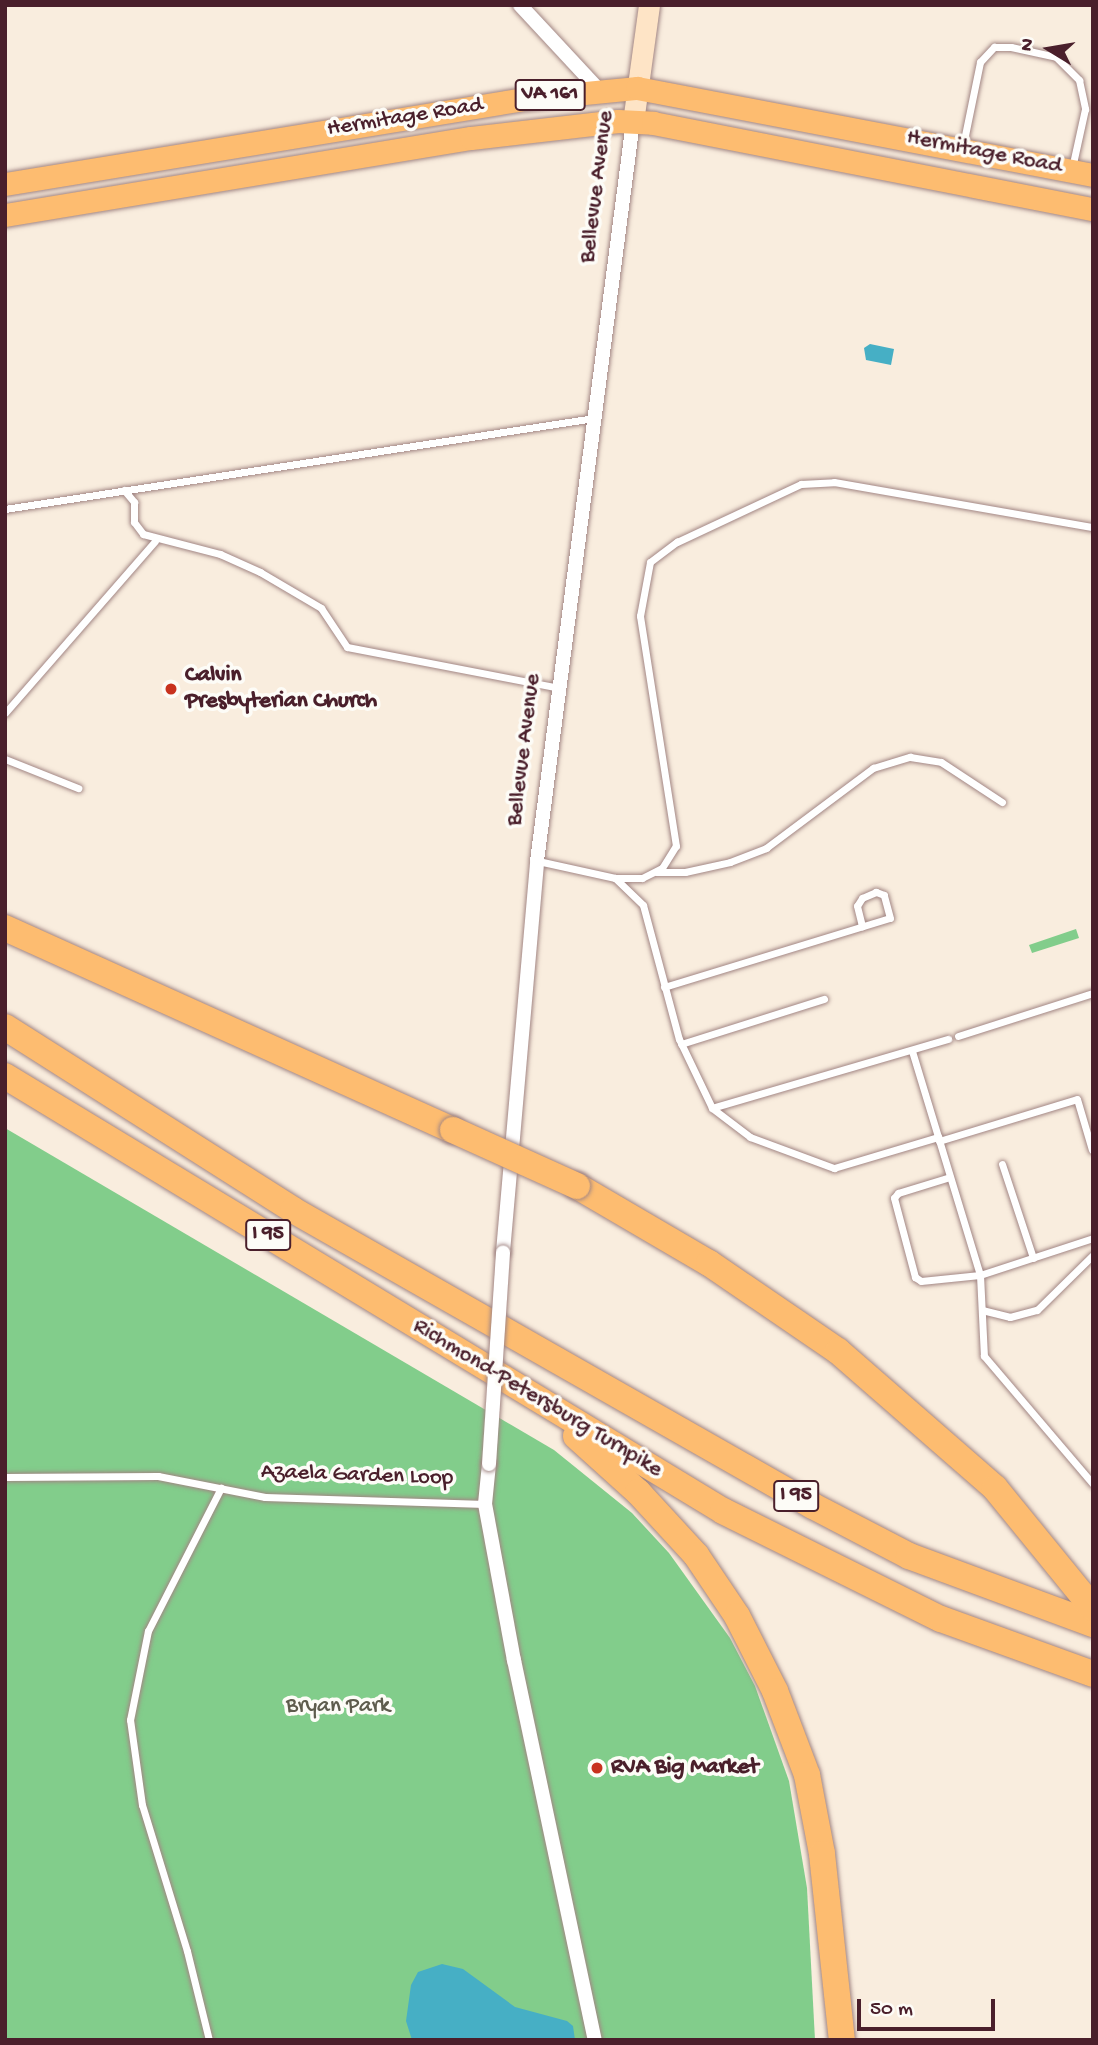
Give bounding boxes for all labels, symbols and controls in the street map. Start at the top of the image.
north arrow [1014,14,1084,84]
text: N [1015,37,1040,53]
road number: VA 161 [513,78,587,112]
street label: Hermitage Road [325,92,485,144]
street label: Bellevue Avenue [575,109,621,265]
street label: Hermitage Road [904,124,1064,182]
place label: Calvin Presbyterian Church [185,662,377,716]
street label: Bellevue Avenue [502,672,548,828]
marker: Calvin Presbyterian Church [163,681,179,697]
road number: I 95 [244,1218,292,1252]
street label: Richmond-Petersburg Turnpike [407,1313,667,1485]
street label: Azaela Garden Loop [260,1459,454,1493]
road number: I 95 [772,1478,820,1514]
park label: Bryan Park [286,1693,390,1721]
place label: RVA Big Market [611,1754,759,1782]
marker: RVA Big Market [589,1760,605,1776]
scale bar [860,1986,998,2030]
text: 50 m [870,1998,913,2023]

